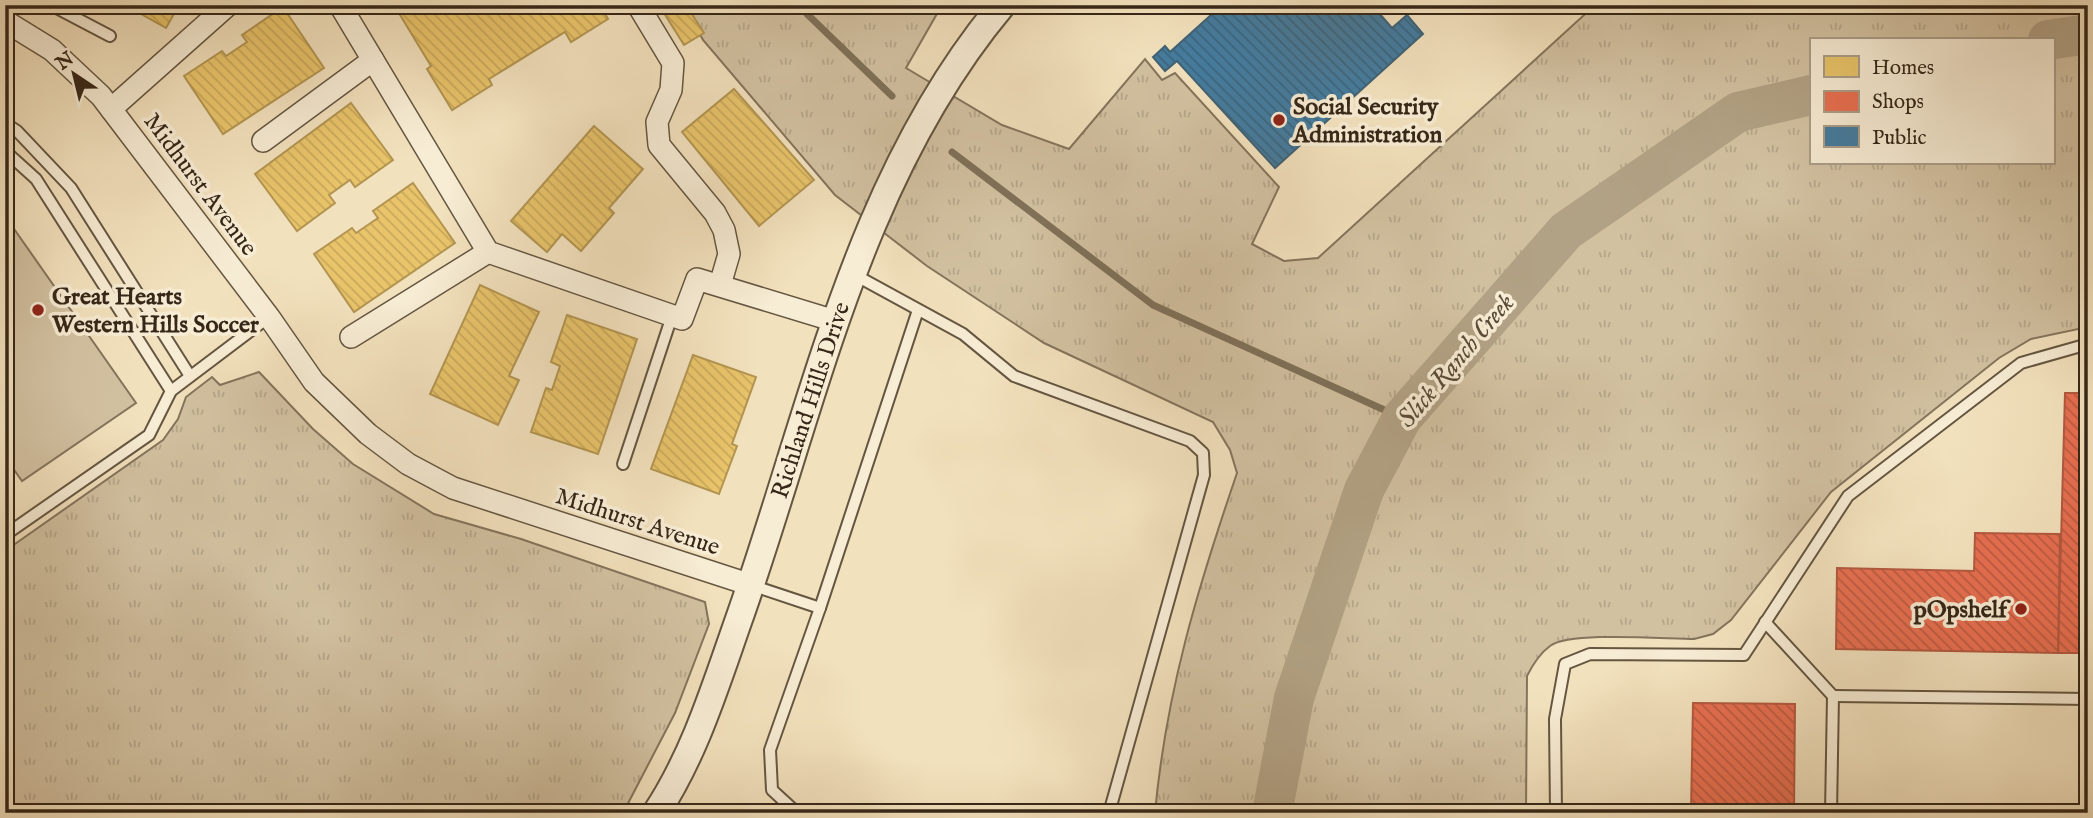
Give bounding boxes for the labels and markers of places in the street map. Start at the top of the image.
place label: Social Security Administration [1292,92,1442,151]
marker: Social Security Administration [1271,112,1287,128]
place label: Great Hearts Western Hills Soccer [51,282,259,341]
marker: Great Hearts Western Hills Soccer [30,302,46,318]
place label: pOpshelf [1913,595,2011,626]
marker: pOpshelf [2013,601,2029,617]

